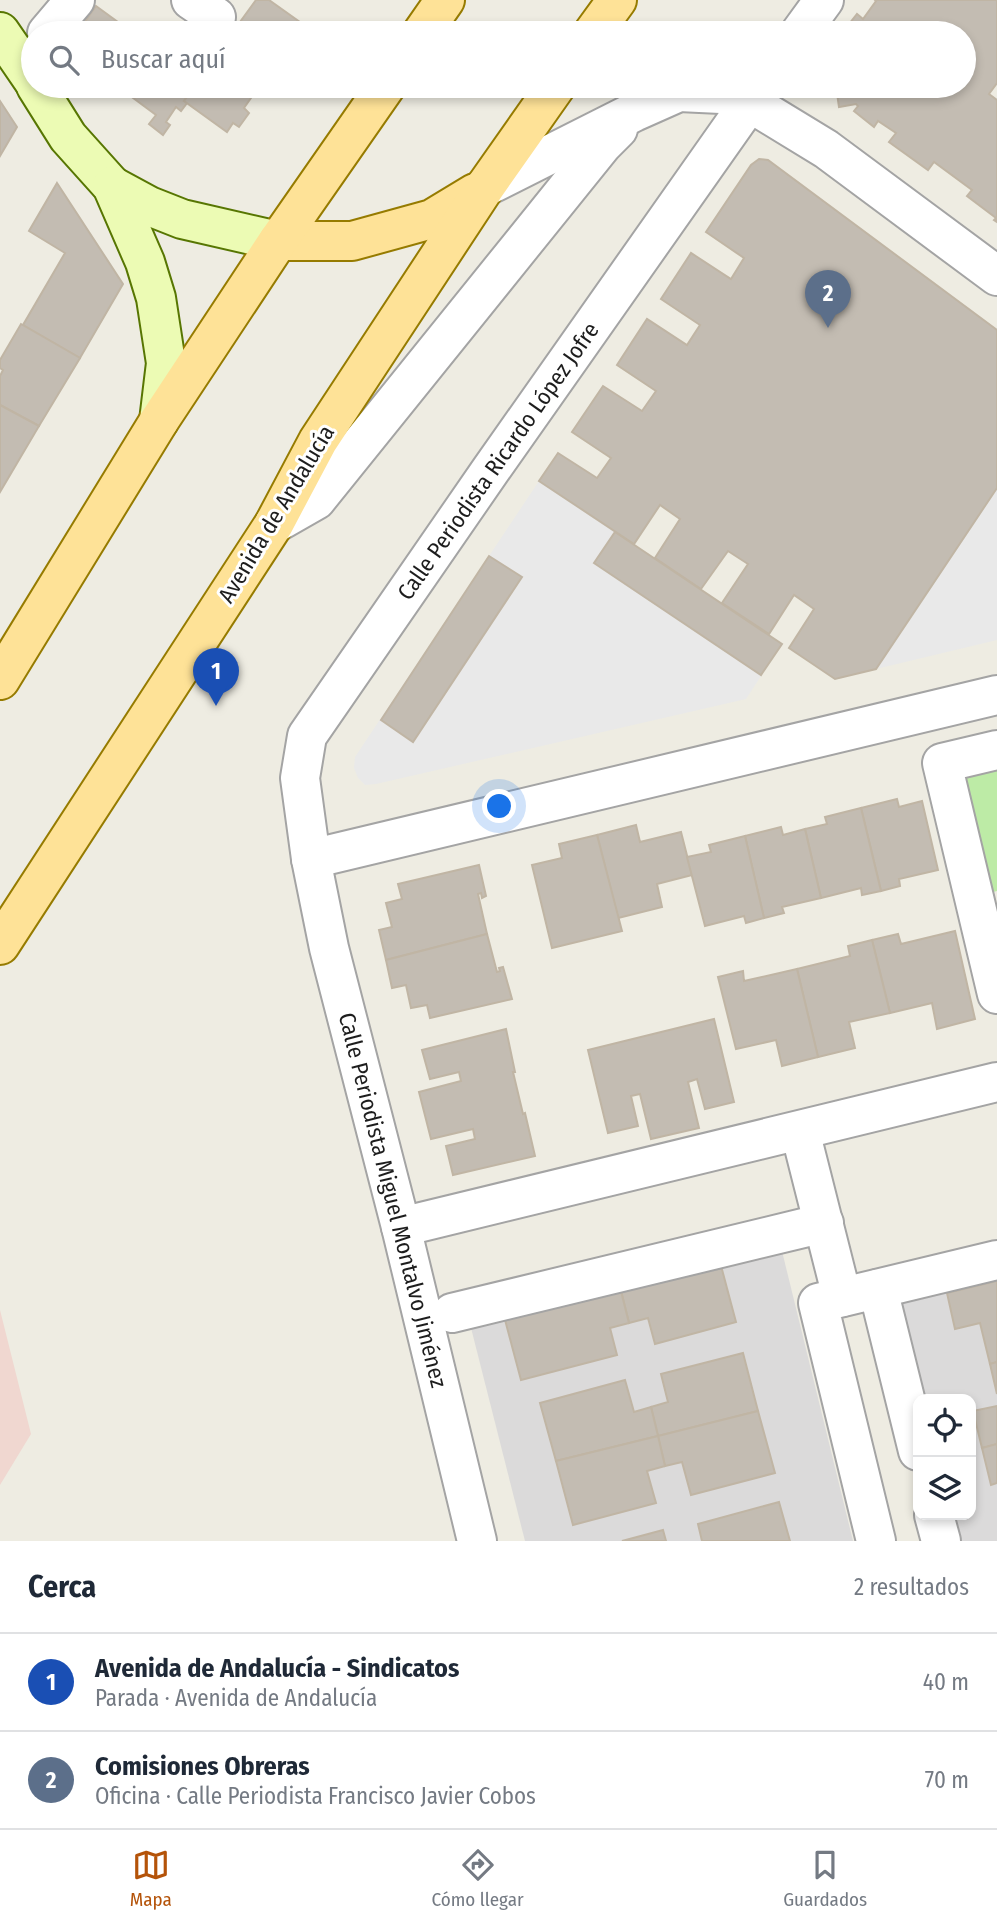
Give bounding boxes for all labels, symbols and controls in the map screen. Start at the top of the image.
search box [21,21,976,98]
icon: search [45,41,83,79]
text: Buscar aquí [101,44,226,75]
pin: 2 [805,270,851,328]
street label: Calle Periodista Ricardo López Jofre [391,317,605,605]
street label: Avenida de Andalucía [212,420,340,608]
pin: 1 [193,648,239,706]
your location [482,789,516,823]
street label: Calle Periodista Miguel Montalvo Jiménez [333,1010,453,1390]
map controls [913,1394,976,1520]
button: locate [913,1394,976,1457]
button: layers [913,1457,976,1520]
text: Cerca [28,1569,96,1605]
text: 2 resultados [854,1573,969,1601]
text: Avenida de Andalucía - Sindicatos [95,1653,459,1684]
text: 1 [46,1668,56,1696]
text: 40 m [923,1668,969,1696]
text: Parada · Avenida de Andalucía [95,1684,377,1712]
text: Comisiones Obreras [95,1751,310,1782]
text: 2 [46,1766,56,1794]
text: 70 m [925,1766,969,1794]
text: Oficina · Calle Periodista Francisco Javier Cobos [95,1782,536,1810]
tab: Mapa [130,1846,172,1911]
tab: Cómo llegar [431,1846,524,1911]
tab: Guardados [783,1846,867,1911]

